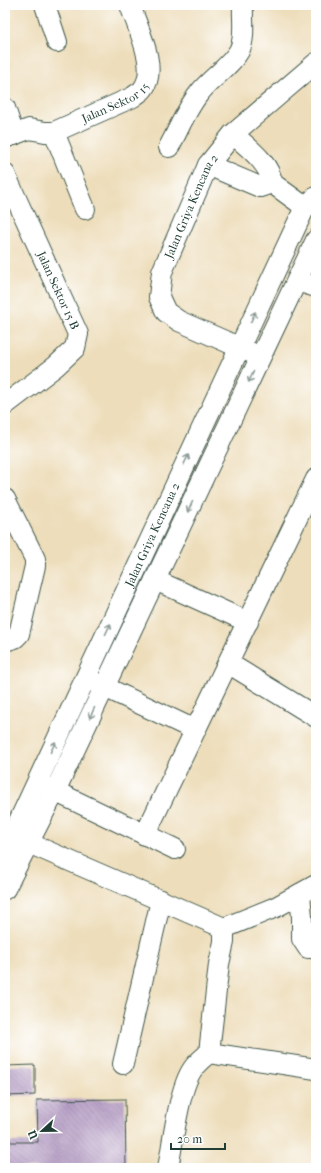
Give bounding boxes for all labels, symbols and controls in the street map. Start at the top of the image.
street label: Jalan Sektor 15 [79,81,152,126]
street label: Jalan Griya Kencana 2 [161,151,221,262]
street label: Jalan Sektor 15 B [34,248,82,332]
one-way arrow [250,311,257,323]
one-way arrow [247,370,254,382]
one-way arrow [183,454,190,466]
street label: Jalan Griya Kencana 2 [122,480,183,590]
one-way arrow [186,500,193,512]
one-way arrow [105,623,112,635]
one-way arrow [88,706,95,718]
one-way arrow [50,741,57,753]
north arrow [22,1111,62,1151]
scale bar [171,1125,225,1151]
text: U [25,1128,41,1142]
text: 20 m [177,1132,202,1146]

